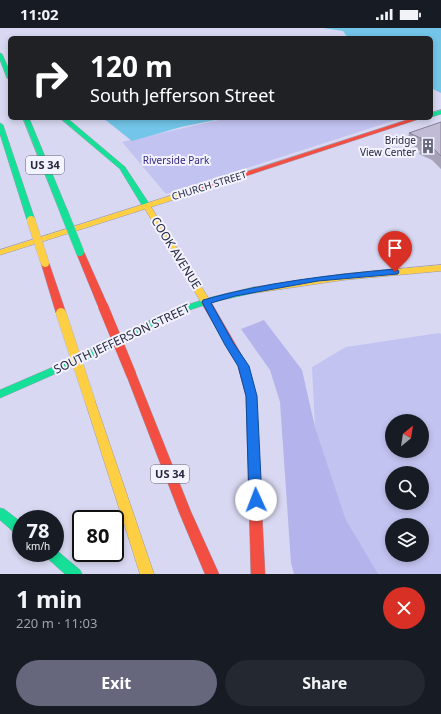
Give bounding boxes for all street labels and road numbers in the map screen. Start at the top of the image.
road number: US 34 [26,156,64,174]
street label: CHURCH STREET [170,167,249,203]
street label: COOK AVENUE [147,213,205,292]
street label: SOUTH JEFFERSON STREET [51,299,193,378]
road number: US 34 [151,465,189,483]

